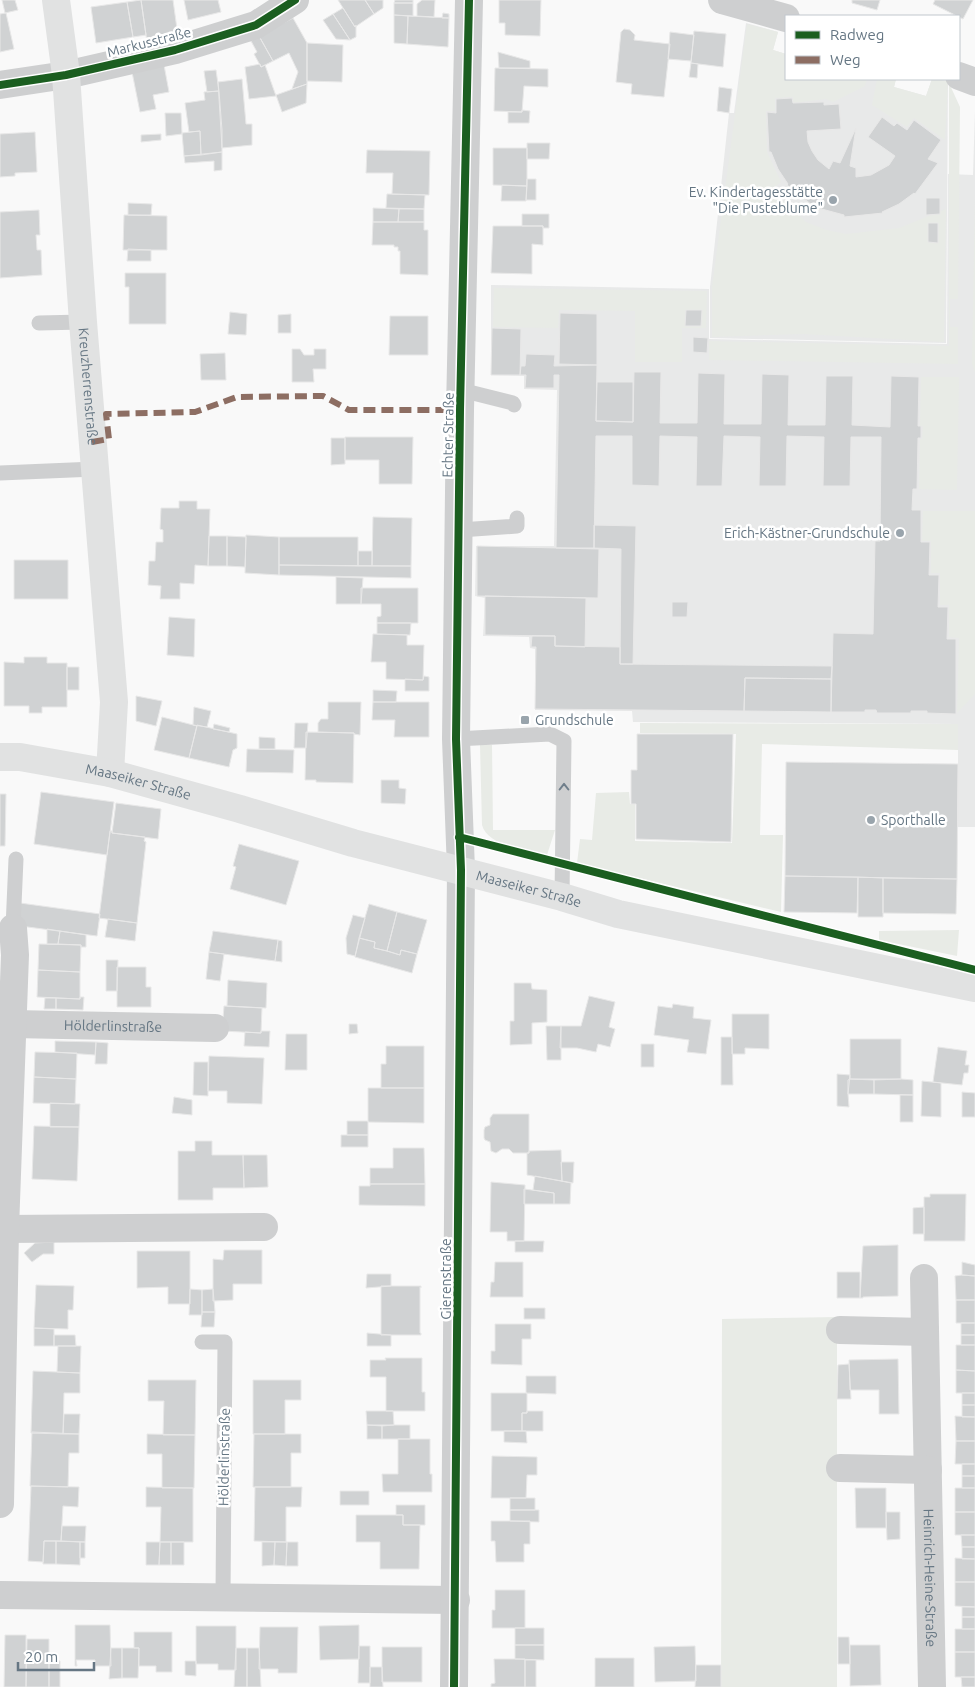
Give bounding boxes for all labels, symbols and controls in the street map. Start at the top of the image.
legend [785,15,960,80]
street label: Markusstraße [105,24,193,60]
text: Radweg [830,26,884,43]
text: Weg [830,51,861,68]
place label: Ev. Kindertagesstätte "Die Pusteblume" [689,184,823,216]
marker: Ev. Kindertagesstätte "Die Pusteblume" [827,194,839,206]
street label: Kreuzherrenstraße [75,327,101,446]
street label: Echter Straße [439,392,457,478]
place label: Erich-Kästner-Grundschule [724,525,890,541]
marker: Erich-Kästner-Grundschule [894,527,906,539]
place label: Grundschule [535,712,614,728]
marker: Grundschule [519,714,531,726]
street label: Maaseiker Straße [84,761,193,803]
one-way arrow [559,783,569,791]
place label: Sporthalle [881,812,946,828]
marker: Sporthalle [865,814,877,826]
street label: Maaseiker Straße [474,867,584,910]
street label: Hölderlinstraße [64,1017,162,1035]
street label: Gierenstraße [438,1238,454,1320]
street label: Hölderlinstraße [215,1408,233,1506]
street label: Heinrich-Heine-Straße [921,1509,939,1647]
scale bar [18,1640,94,1672]
text: 20 m [25,1648,58,1665]

